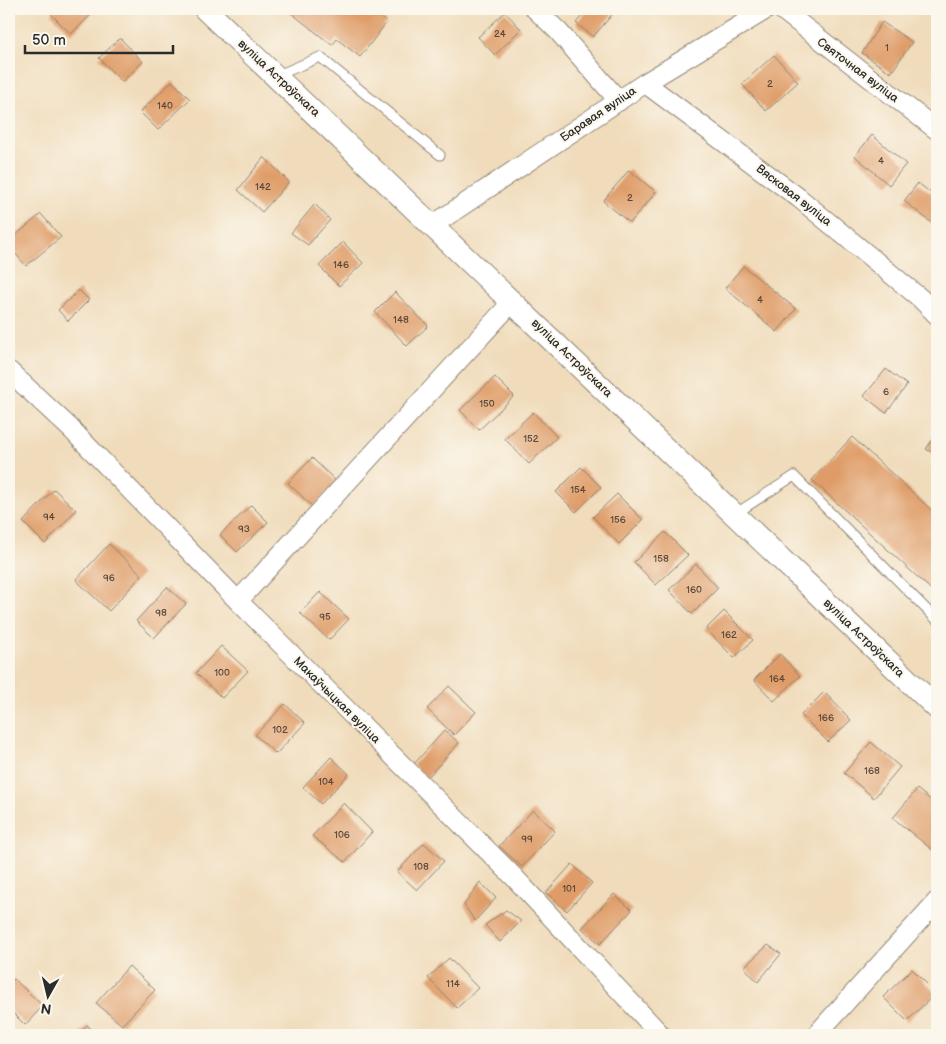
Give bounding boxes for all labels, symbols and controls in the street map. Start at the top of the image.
scale bar [25,22,172,54]
house number: 24 [494,28,506,40]
text: 50 m [32,31,66,50]
street label: Святочная вуліца [814,35,902,106]
street label: вуліца Астроўскага [234,36,323,120]
house number: 1 [885,42,889,54]
house number: 2 [767,78,773,90]
street label: Баравая вуліца [557,84,639,145]
house number: 140 [157,100,173,112]
house number: 4 [878,155,884,167]
street label: Вясковая вуліца [753,161,834,230]
house number: 142 [255,181,271,193]
house number: 2 [627,192,633,204]
house number: 146 [333,259,349,271]
house number: 4 [757,294,763,306]
house number: 148 [393,314,409,326]
street label: вуліца Астроўскага [528,316,615,401]
house number: 6 [883,386,889,398]
house number: 150 [479,398,495,410]
house number: 152 [523,433,539,445]
house number: 154 [570,484,586,496]
house number: 94 [43,511,55,523]
house number: 156 [610,514,626,526]
house number: 93 [238,523,250,535]
house number: 158 [653,553,669,565]
house number: 96 [103,572,115,584]
house number: 160 [686,584,702,596]
street label: вуліца Астроўскага [820,596,907,681]
house number: 98 [155,607,167,619]
house number: 95 [319,611,331,623]
house number: 162 [721,629,737,641]
street label: Макаўчыцкая вуліца [290,654,383,747]
house number: 100 [214,667,230,679]
house number: 164 [769,673,785,685]
house number: 166 [818,712,834,724]
house number: 102 [272,724,288,736]
house number: 168 [864,765,880,777]
house number: 104 [318,776,334,788]
house number: 106 [334,829,350,841]
house number: 99 [521,833,533,845]
house number: 108 [413,861,429,873]
house number: 101 [562,883,576,895]
north arrow [22,972,72,1022]
house number: 114 [446,978,460,990]
text: N [40,999,53,1018]

